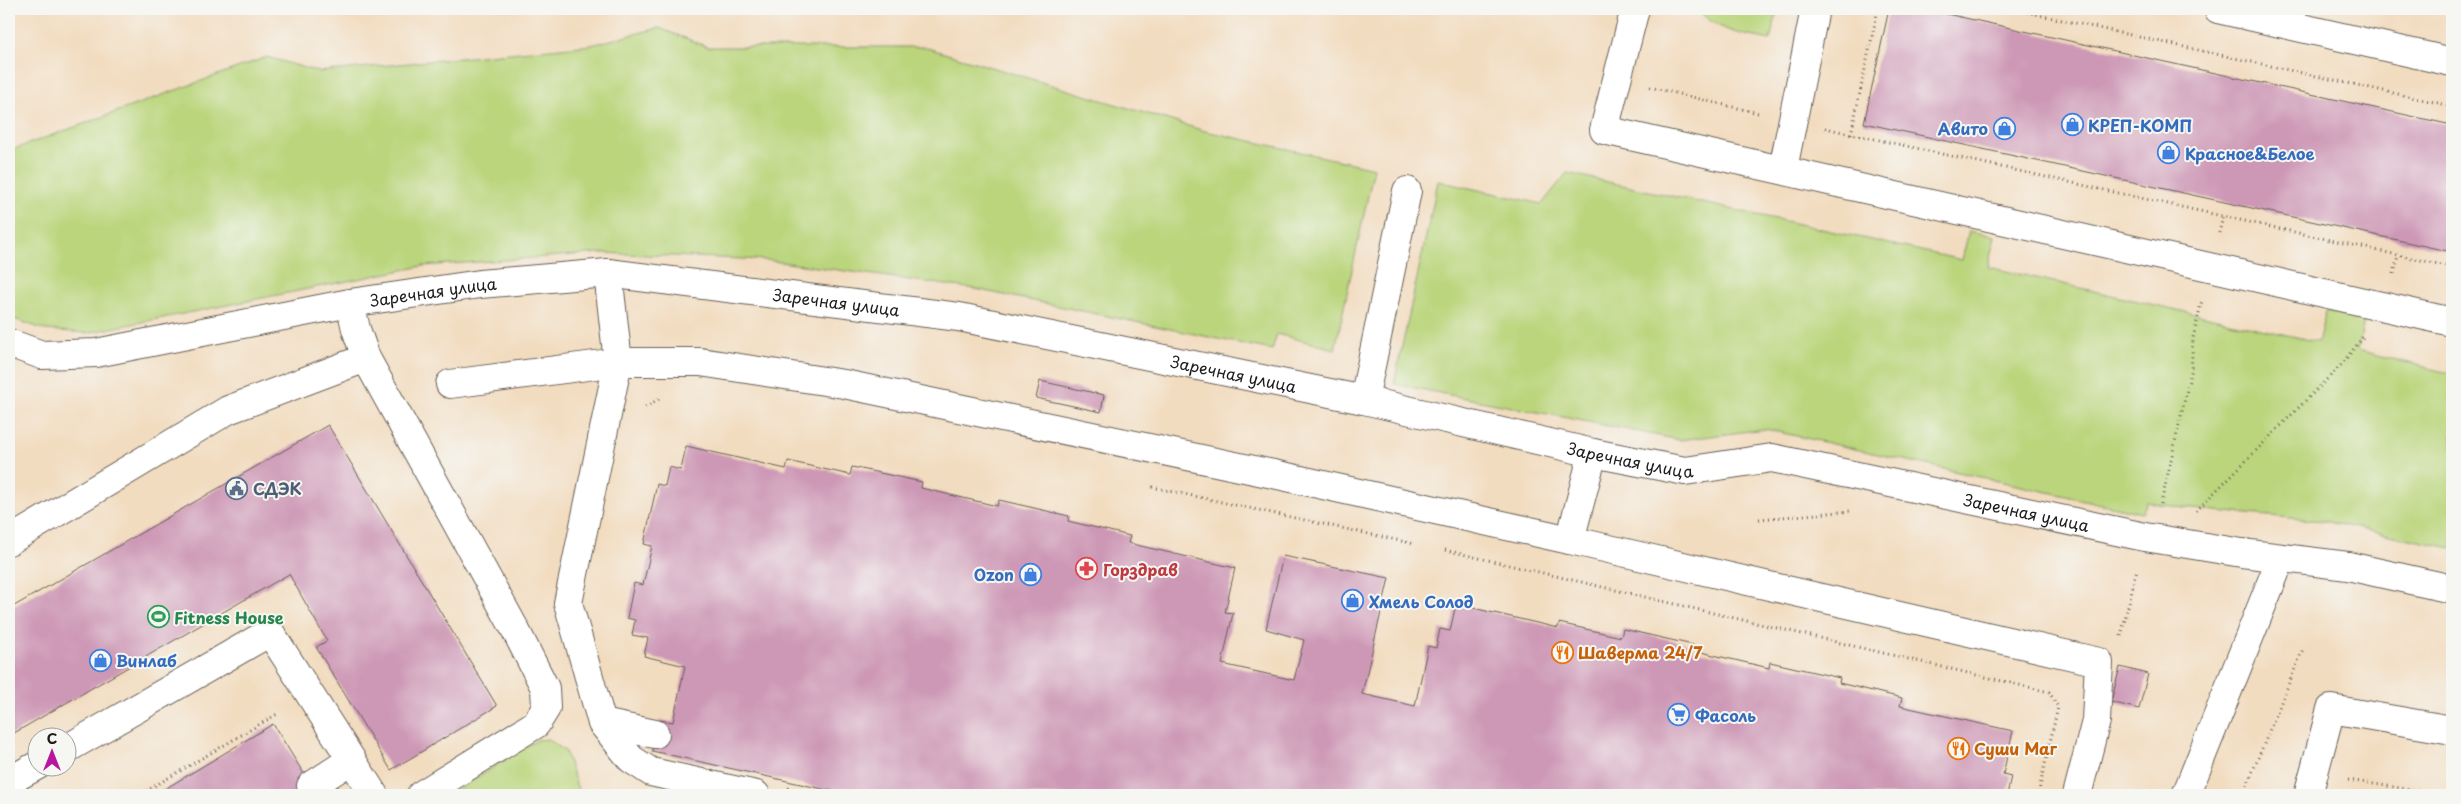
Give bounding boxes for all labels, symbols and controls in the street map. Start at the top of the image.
shop icon: КРЕП-КОМП [2060,113,2084,137]
place label: КРЕП-КОМП [2088,113,2192,137]
place label: Авито [1938,116,1988,140]
shop icon: Авито [1992,116,2016,140]
shop icon: Красное&Белое [2157,141,2181,165]
place label: Красное&Белое [2185,141,2315,165]
street label: Заречная улица [368,271,497,312]
street label: Заречная улица [772,282,901,321]
street label: Заречная улица [1169,349,1299,398]
street label: Заречная улица [1565,435,1695,483]
public building icon: СДЭК [225,476,249,500]
place label: СДЭК [253,476,301,500]
street label: Заречная улица [1962,487,2091,537]
pharmacy icon: Горздрав [1075,557,1099,581]
place label: Горздрав [1103,557,1178,581]
place label: Ozon [974,562,1014,586]
shop icon: Ozon [1018,562,1042,586]
shop icon: Хмель Солод [1341,589,1365,613]
place label: Хмель Солод [1369,589,1474,613]
sports icon: Fitness House [146,605,170,629]
place label: Fitness House [174,605,284,629]
restaurant icon: Шаверма 24/7 [1550,640,1574,664]
place label: Шаверма 24/7 [1578,640,1703,664]
shop icon: Винлаб [88,648,112,672]
place label: Винлаб [116,648,177,672]
supermarket icon: Фасоль [1667,703,1691,727]
place label: Фасоль [1695,703,1756,727]
north arrow [28,726,78,776]
text: С [47,728,57,749]
restaurant icon: Суши Маг [1946,736,1970,760]
place label: Суши Маг [1974,736,2058,760]

